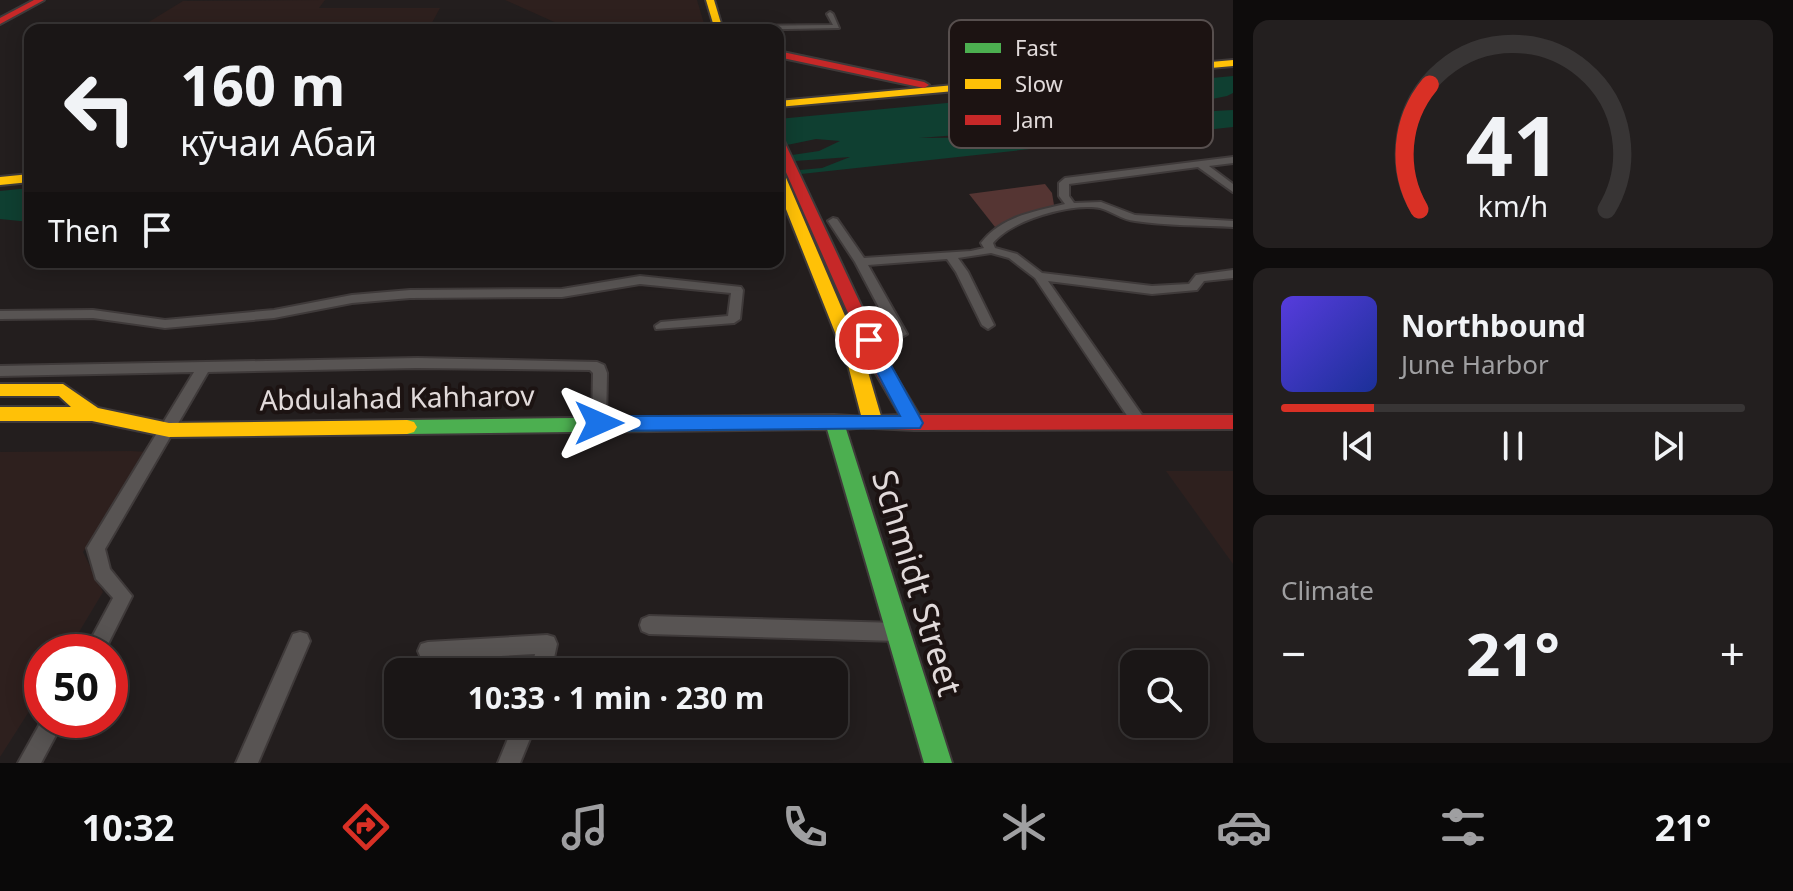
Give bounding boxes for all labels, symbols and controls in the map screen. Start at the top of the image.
legend [949,20,1213,148]
text: Fast [1015,32,1057,62]
text: 160 m [180,46,345,122]
icon: left [48,56,152,160]
text: Slow [1015,68,1064,98]
text: 41 [1465,86,1561,199]
text: Jam [1013,104,1054,134]
text: кӯчаи Абаӣ [180,118,377,167]
text: km/h [1478,186,1548,225]
icon: arrive [135,208,179,252]
text: Then [48,210,119,251]
text: Northbound [1401,305,1586,346]
pin [835,306,903,374]
icon: arrive [847,318,891,362]
text: June Harbor [1401,346,1549,382]
street label: Abdulahad Kahharov [259,376,536,418]
position arrow [557,381,641,465]
icon: previous [1336,424,1380,468]
icon: pause [1491,424,1535,468]
icon: next [1646,424,1690,468]
street label: Schmidt Street [862,464,974,701]
text: Climate [1281,572,1374,608]
text: 21° [1466,612,1560,694]
text: − [1281,623,1306,683]
text: + [1720,623,1745,683]
speed limit sign: 50 [24,634,128,738]
map controls [1120,650,1208,738]
button: search [1120,650,1208,738]
text: 10:33 · 1 min · 230 m [468,677,764,718]
icon: directions [338,799,394,855]
icon: music [557,799,613,855]
icon: phone [777,799,833,855]
icon: climate [996,799,1052,855]
icon: car [1216,799,1272,855]
icon: filters [1435,799,1491,855]
text: 10:32 [82,803,174,852]
text: 21° [1655,803,1711,852]

